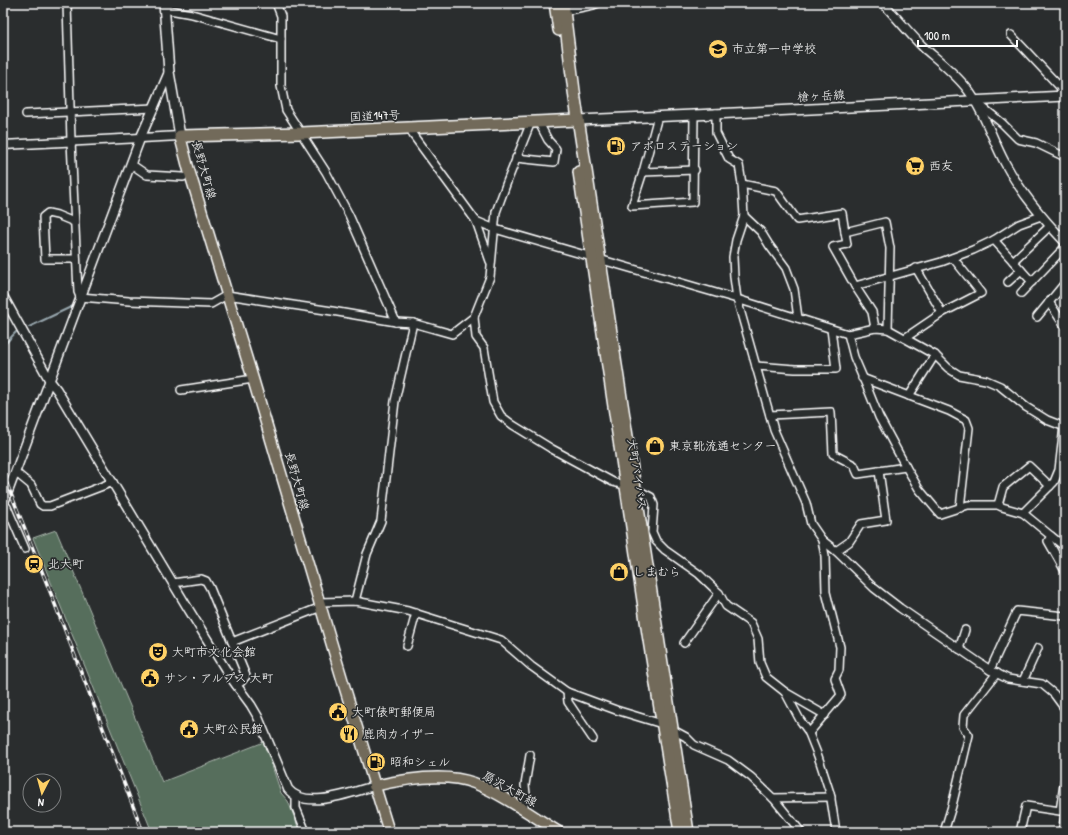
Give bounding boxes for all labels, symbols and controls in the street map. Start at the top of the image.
scale bar [918,22,1017,48]
text: 100 m [924,27,950,44]
school or university icon: 市立第一中学校 [707,38,729,60]
place label: 市立第一中学校 [732,40,816,57]
street label: 槍ヶ岳線 [797,86,845,105]
street label: 国道147号 [349,106,401,125]
fuel station icon: アポロステーション [605,135,627,157]
place label: アポロステーション [630,137,738,154]
street label: 長野大町線 [188,139,221,201]
supermarket icon: 西友 [904,155,926,177]
place label: 西友 [929,157,953,174]
shop icon: 東京靴流通センター [644,435,666,457]
street label: 大町バイパス [623,437,652,511]
place label: 東京靴流通センター [669,437,777,454]
street label: 長野大町線 [281,450,314,512]
station icon: 北大町 [23,553,45,575]
place label: 北大町 [48,555,84,572]
shop icon: しまむら [608,561,630,583]
place label: しまむら [633,563,681,580]
theatre icon: 大町市文化会館 [147,641,169,663]
place label: 大町市文化会館 [172,643,256,660]
public building icon: サン・アルプス 大町 [139,667,161,689]
place label: サン・アルプス 大町 [164,669,274,686]
public building icon: 大町俵町郵便局 [327,701,349,723]
place label: 大町俵町郵便局 [352,703,436,720]
public building icon: 大町公民館 [178,718,200,740]
place label: 大町公民館 [203,720,263,737]
restaurant icon: 鹿肉カイザー [338,723,360,745]
place label: 鹿肉カイザー [363,725,435,742]
fuel station icon: 昭和シェル [365,751,387,773]
place label: 昭和シェル [390,753,450,770]
street label: 扇沢大町線 [480,767,541,811]
north arrow [22,773,62,813]
text: N [37,796,45,810]

